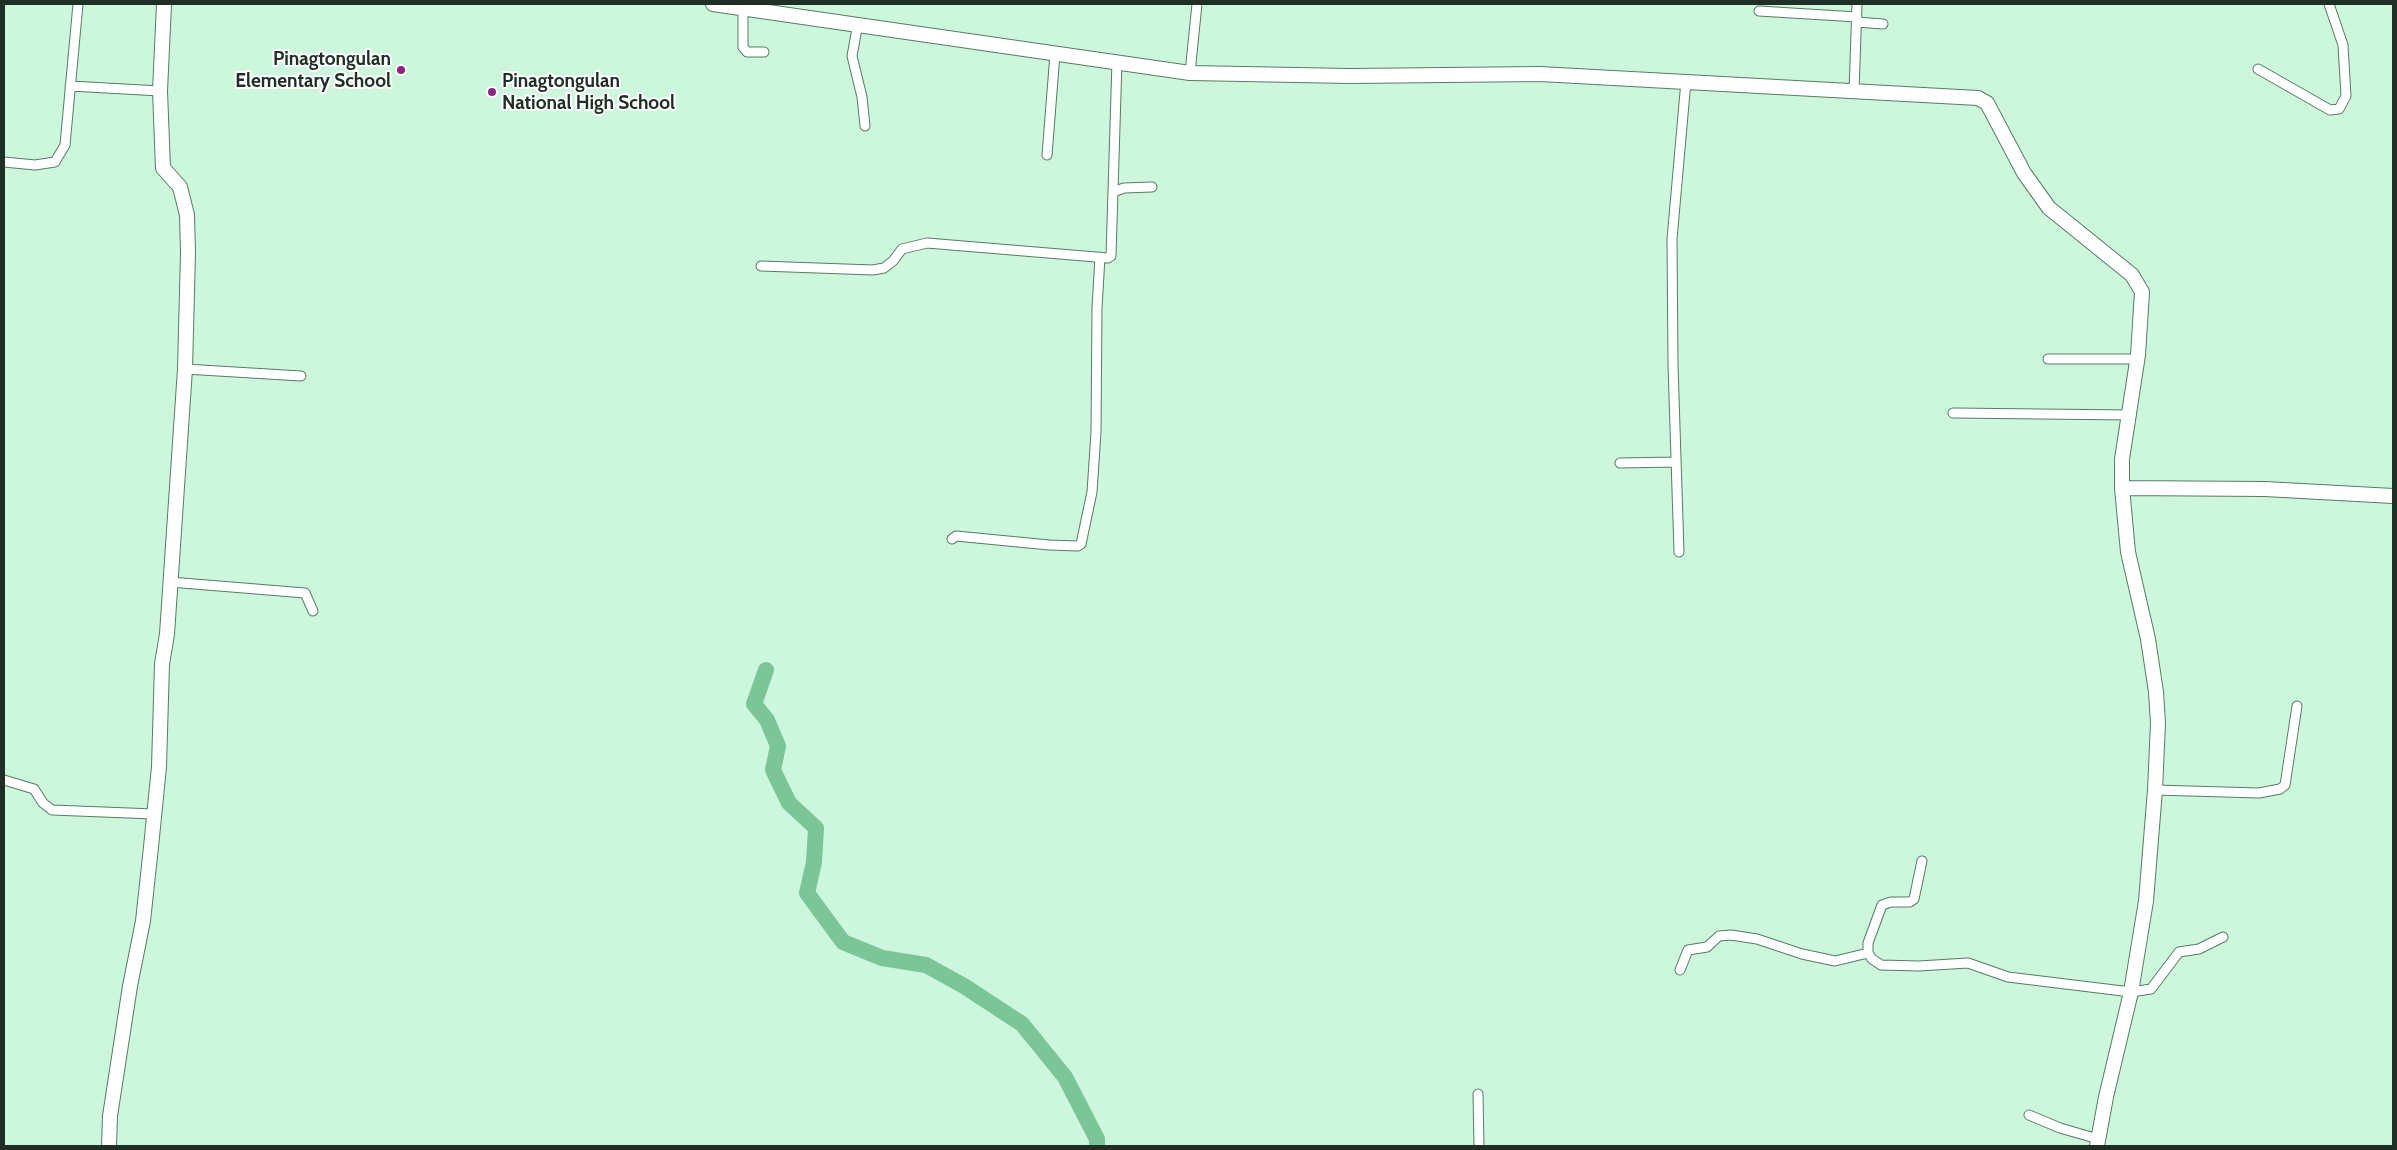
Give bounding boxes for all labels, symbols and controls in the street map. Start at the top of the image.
place label: Pinagtongulan Elementary School [235,48,391,92]
marker: Pinagtongulan Elementary School [395,64,407,76]
place label: Pinagtongulan National High School [502,70,675,114]
marker: Pinagtongulan National High School [486,86,498,98]

